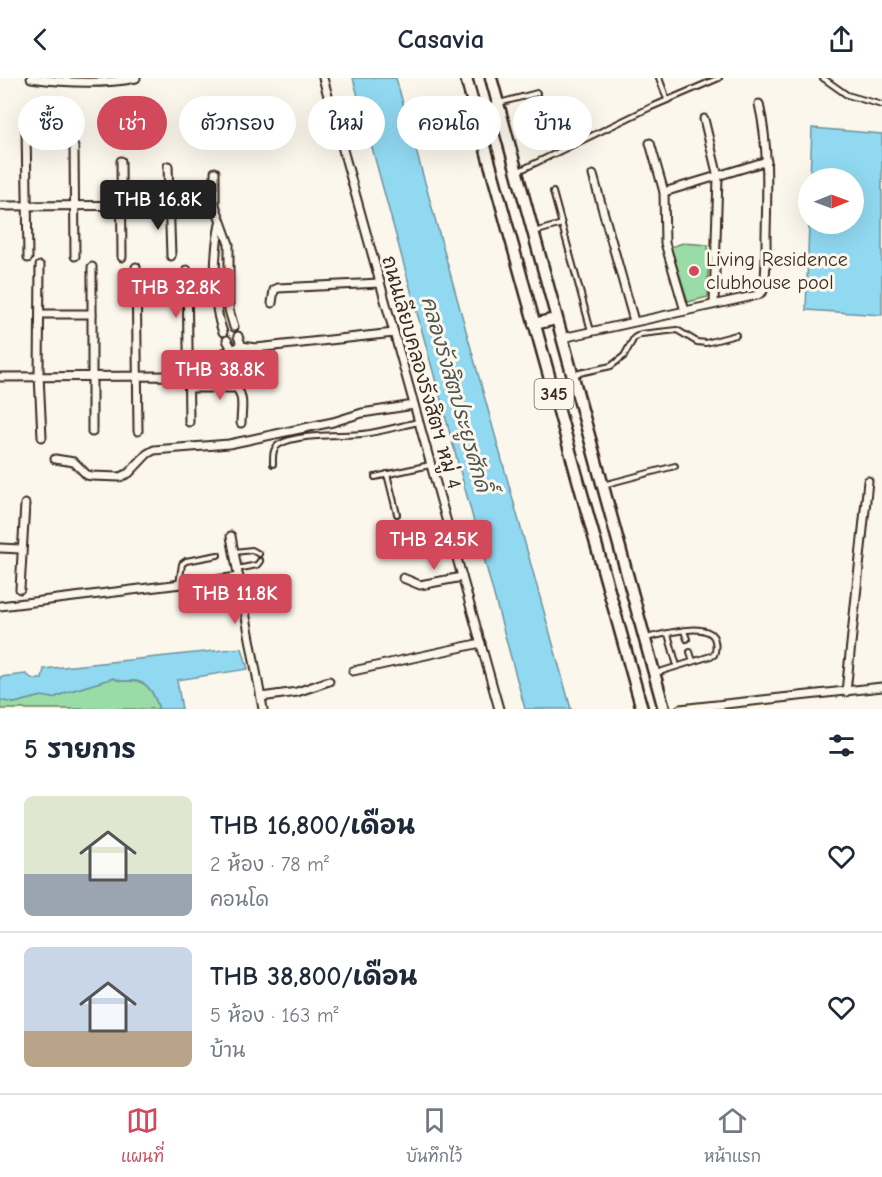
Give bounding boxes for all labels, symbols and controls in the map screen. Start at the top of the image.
icon: back [24,23,57,56]
icon: share [825,23,858,56]
text: Casavia [398,24,484,55]
chip: ซื้อ [18,96,85,150]
chip: เช่า [97,96,167,150]
chip: ตัวกรอง [179,96,296,150]
chip: ใหม่ [308,96,385,150]
chip: คอนโด [397,96,501,150]
chip: บ้าน [513,96,592,150]
north arrow [798,168,864,234]
map controls [798,168,864,234]
pin: THB 16.8K [89,180,227,231]
text: THB 16.8K [114,188,202,211]
place label: Living Residence clubhouse pool [706,248,848,294]
street label: ถนนเลียบคลองรังสิตฯ หมู่ 4 [373,252,468,492]
marker: Living Residence clubhouse pool [687,264,701,278]
pin: THB 32.8K [107,268,245,319]
text: THB 32.8K [131,276,221,299]
water label: คลองรังสิตประยูรศักดิ์ [413,291,504,501]
pin: THB 38.8K [151,350,289,401]
text: THB 38.8K [175,358,265,381]
road number: 345 [534,379,574,409]
pin: THB 24.5K [365,520,503,571]
text: THB 24.5K [390,528,478,551]
pin: THB 11.8K [166,574,304,625]
text: THB 11.8K [193,582,277,605]
icon: filters [825,729,858,762]
text: 5 รายการ [24,735,136,765]
text: THB 16,800/เดือน [210,811,415,841]
icon: home [72,820,144,892]
icon: heart [825,840,858,873]
text: 2 ห้อง · 78 m² [210,853,329,876]
text: คอนโด [210,888,269,911]
text: THB 38,800/เดือน [210,962,417,992]
icon: home [72,971,144,1043]
icon: heart [825,991,858,1024]
text: 5 ห้อง · 163 m² [210,1004,338,1027]
text: บ้าน [210,1039,245,1062]
tab: แผนที่ [121,1104,164,1168]
tab: บันทึกไว้ [406,1104,462,1168]
tab: หน้าแรก [704,1104,761,1168]

